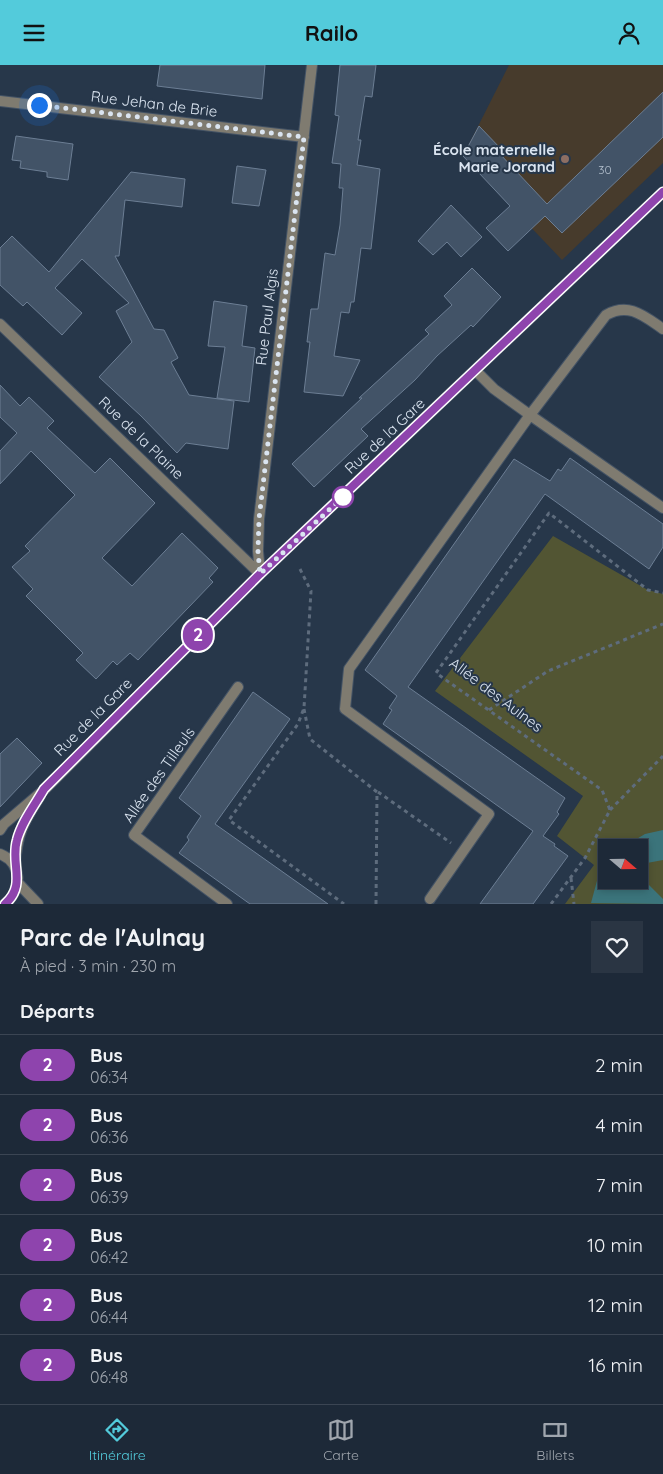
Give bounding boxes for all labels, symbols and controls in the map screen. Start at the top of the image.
icon: menu [20,19,48,47]
text: Railo [305,19,358,47]
icon: person [615,19,643,47]
street label: Rue Jehan de Brie [90,86,218,121]
your location [27,93,52,118]
place label: École maternelle Marie Jorand [433,140,555,176]
marker: École maternelle Marie Jorand [559,153,571,165]
house number: 30 [598,162,612,177]
street label: Rue Paul Algis [251,267,282,366]
street label: Rue de la Plaine [95,392,188,483]
street label: Rue de la Gare [341,394,429,478]
unlabelled marker [332,486,354,508]
line badge: 2 [182,619,214,651]
text: 2 [193,623,203,646]
street label: Allée des Aulnes [446,653,547,736]
street label: Rue de la Gare [50,674,136,760]
street label: Allée des Tilleuls [118,723,199,826]
north arrow [598,839,648,889]
map controls [598,839,648,889]
button: heart [591,921,643,973]
text: Parc de l'Aulnay [20,922,205,952]
text: À pied · 3 min · 230 m [20,956,176,976]
text: Départs [20,999,94,1023]
text: Bus [90,1043,123,1067]
text: 2 [42,1053,53,1076]
text: 2 min [595,1053,643,1077]
text: 06:34 [90,1067,128,1087]
text: Bus [90,1103,123,1127]
text: 2 [42,1113,53,1136]
text: 4 min [595,1113,643,1137]
text: 06:36 [90,1127,128,1147]
text: Bus [90,1163,123,1187]
text: 2 [42,1173,53,1196]
text: 7 min [596,1173,643,1197]
text: 06:39 [90,1187,128,1207]
text: Bus [90,1223,123,1247]
text: 2 [42,1233,53,1256]
text: 10 min [587,1233,643,1257]
text: 06:42 [90,1247,128,1267]
text: Bus [90,1283,123,1307]
text: 2 [42,1293,53,1316]
text: 12 min [588,1293,643,1317]
text: 06:44 [90,1307,128,1327]
text: Bus [90,1343,123,1367]
text: 2 [42,1353,53,1376]
text: 16 min [588,1353,643,1377]
text: 06:48 [90,1367,128,1387]
tab: Itinéraire [89,1416,146,1464]
tab: Carte [323,1416,359,1464]
tab: Billets [536,1416,574,1464]

